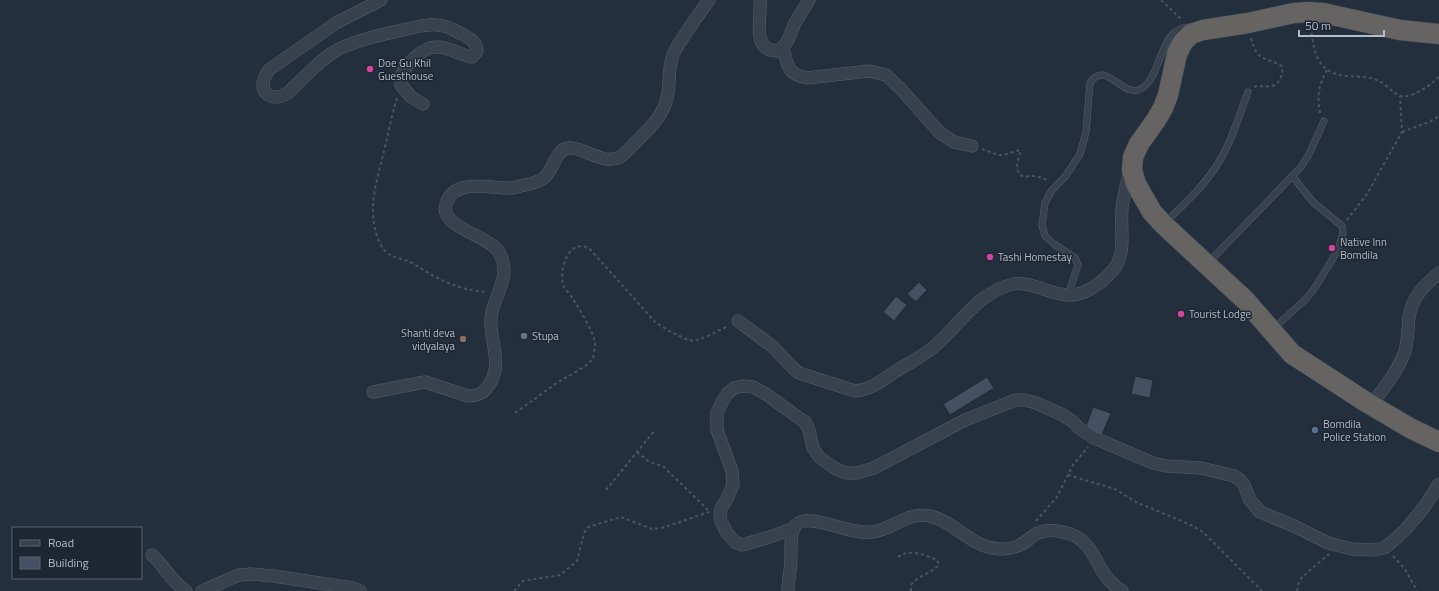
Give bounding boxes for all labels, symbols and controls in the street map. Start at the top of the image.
scale bar [1299,12,1384,38]
text: 50 m [1305,16,1331,35]
place label: Doe Gu Khil Guesthouse [378,55,434,84]
marker: Doe Gu Khil Guesthouse [365,64,375,74]
place label: Native Inn Bomdila [1340,234,1387,263]
marker: Native Inn Bomdila [1327,243,1337,253]
place label: Tashi Homestay [998,249,1073,265]
marker: Tashi Homestay [985,252,995,262]
place label: Tourist Lodge [1189,306,1252,322]
marker: Tourist Lodge [1176,309,1186,319]
place label: Shanti deva vidyalaya [401,325,455,354]
place label: Stupa [532,328,559,344]
marker: Stupa [519,331,529,341]
marker: Shanti deva vidyalaya [458,334,468,344]
place label: Bomdila Police Station [1323,416,1386,445]
marker: Bomdila Police Station [1310,425,1320,435]
legend [12,527,142,579]
text: Road [48,533,74,552]
text: Building [48,553,89,572]

